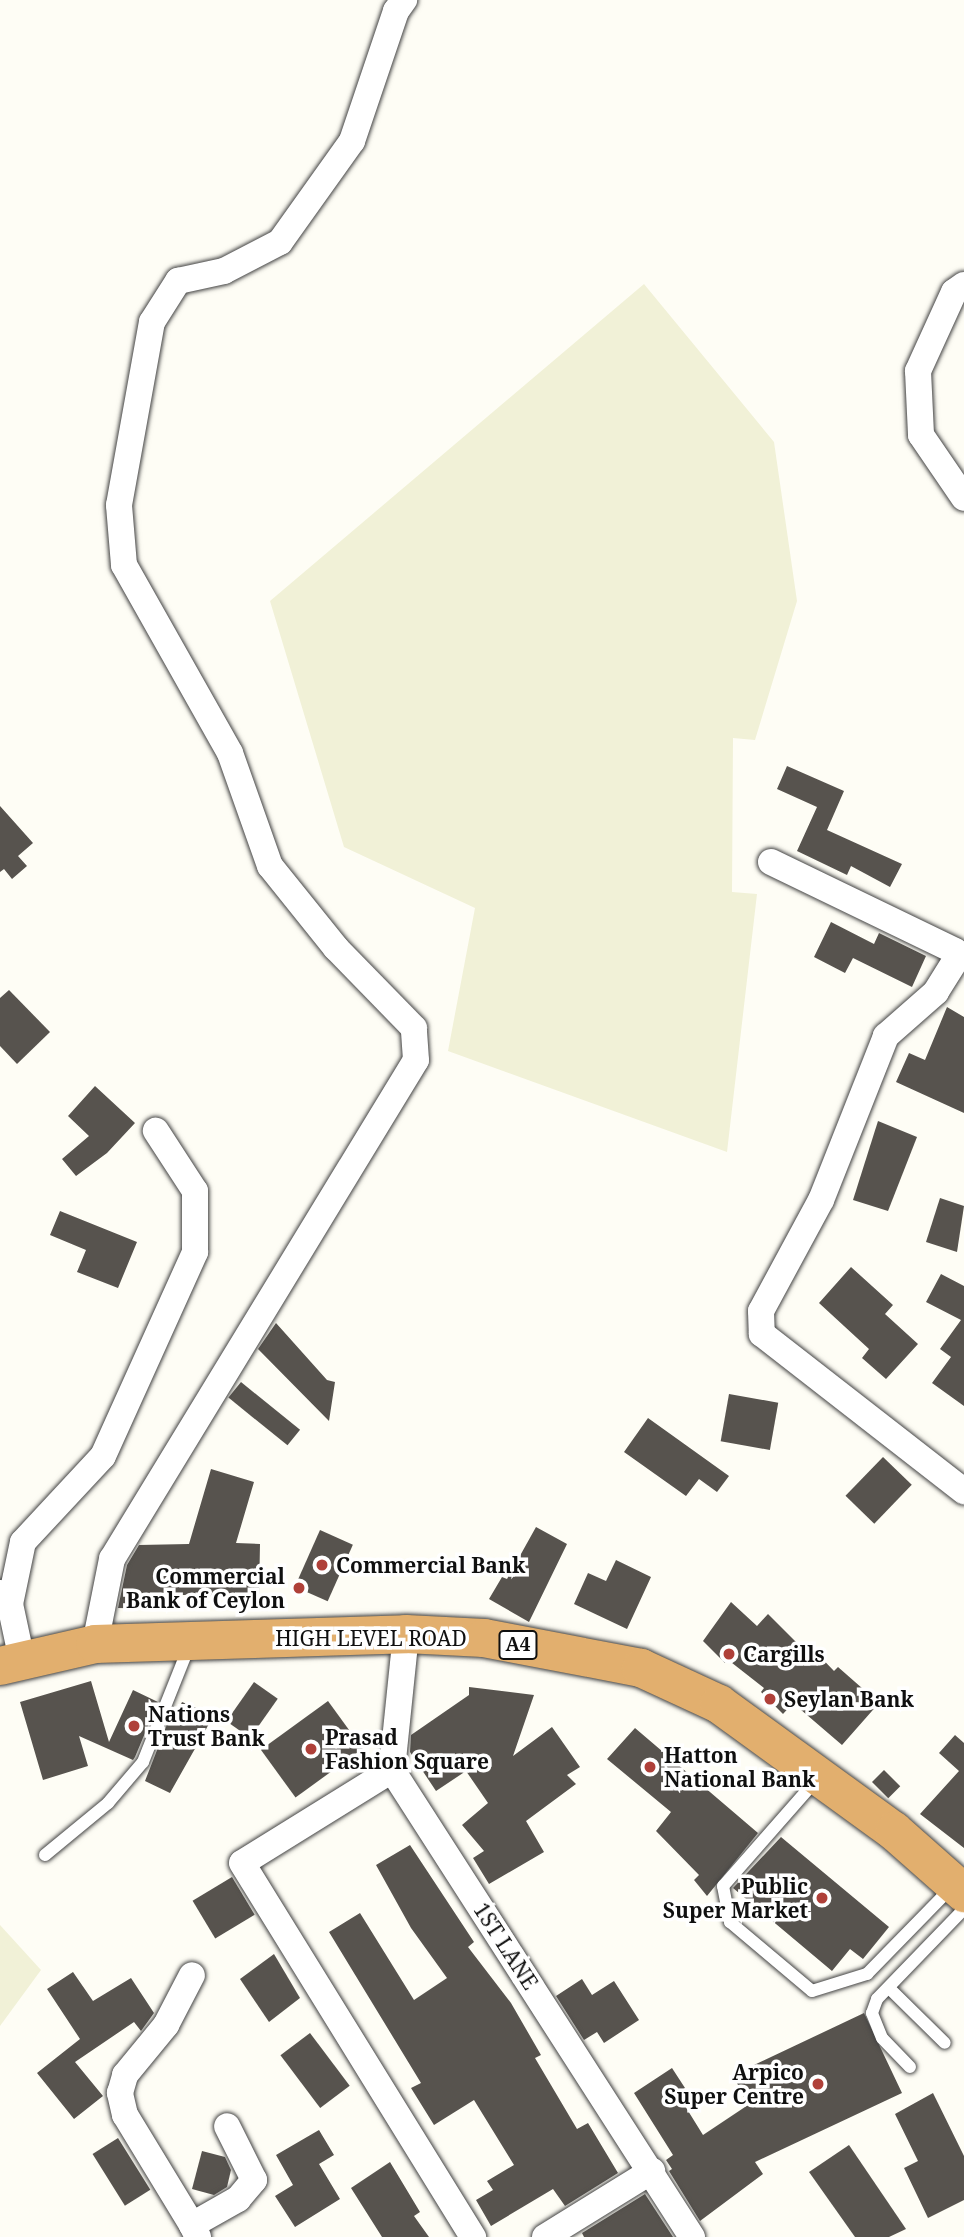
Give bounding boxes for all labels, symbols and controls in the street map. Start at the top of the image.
place label: Commercial Bank [336,1552,525,1578]
marker: Commercial Bank [314,1557,330,1573]
place label: Commercial Bank of Ceylon [126,1563,285,1613]
marker: Commercial Bank of Ceylon [291,1580,307,1596]
street label: HIGH LEVEL ROAD [275,1625,467,1651]
road number: A4 [497,1630,539,1660]
place label: Cargills [743,1641,825,1667]
marker: Cargills [721,1646,737,1662]
place label: Seylan Bank [784,1686,914,1712]
marker: Seylan Bank [762,1691,778,1707]
place label: Nations Trust Bank [148,1701,265,1751]
marker: Nations Trust Bank [126,1718,142,1734]
place label: Prasad Fashion Square [325,1724,489,1774]
marker: Prasad Fashion Square [303,1741,319,1757]
place label: Hatton National Bank [664,1742,815,1792]
marker: Hatton National Bank [642,1759,658,1775]
place label: Public Super Market [663,1873,808,1923]
marker: Public Super Market [814,1890,830,1906]
street label: 1ST LANE [469,1898,543,1994]
place label: Arpico Super Centre [664,2059,804,2109]
marker: Arpico Super Centre [810,2076,826,2092]

